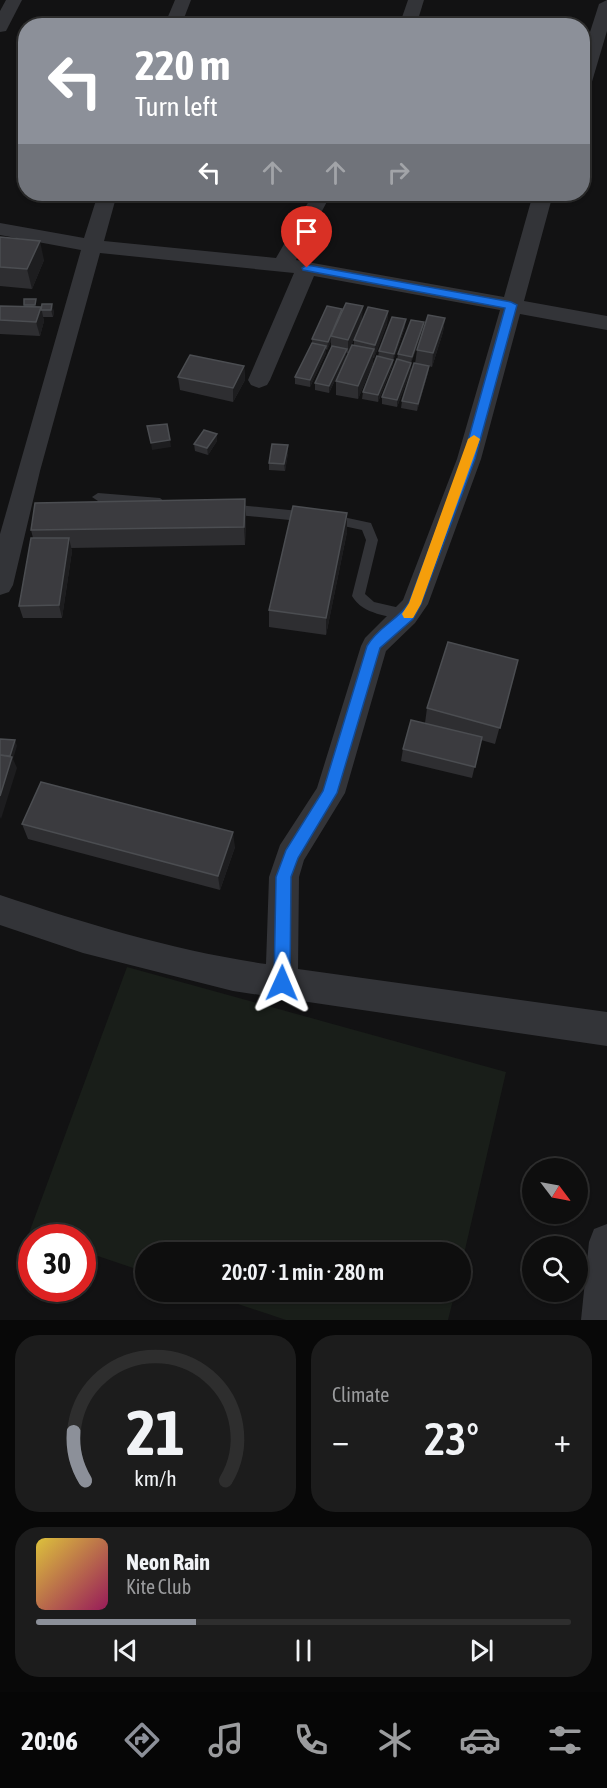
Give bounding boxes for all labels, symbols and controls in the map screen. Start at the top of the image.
text: 220 m [135,41,230,89]
icon: left [36,42,114,120]
text: Turn left [135,91,218,122]
icon: left [193,156,226,189]
icon: ahead [256,156,289,189]
icon: ahead [319,156,352,189]
icon: right [382,156,415,189]
pin [281,206,332,268]
icon: arrive [290,215,323,248]
position arrow [250,951,314,1015]
north arrow [522,1158,588,1224]
map controls [522,1158,588,1302]
speed limit sign: 30 [18,1224,96,1302]
button: search [522,1236,588,1302]
text: 20:07 · 1 min · 280 m [222,1259,384,1285]
text: Climate [332,1383,389,1406]
text: 21 [126,1397,185,1468]
text: 23° [424,1413,479,1465]
text: − [332,1421,349,1459]
text: + [554,1421,571,1459]
text: km/h [134,1466,177,1491]
text: Neon Rain [126,1549,210,1575]
text: Kite Club [126,1575,191,1598]
icon: previous [109,1634,142,1667]
icon: pause [287,1634,320,1667]
icon: next [465,1634,498,1667]
icon: directions [121,1719,163,1761]
icon: music [205,1719,247,1761]
icon: phone [290,1719,332,1761]
icon: climate [374,1719,416,1761]
icon: car [459,1719,501,1761]
icon: filters [544,1719,586,1761]
text: 20:06 [21,1725,78,1756]

